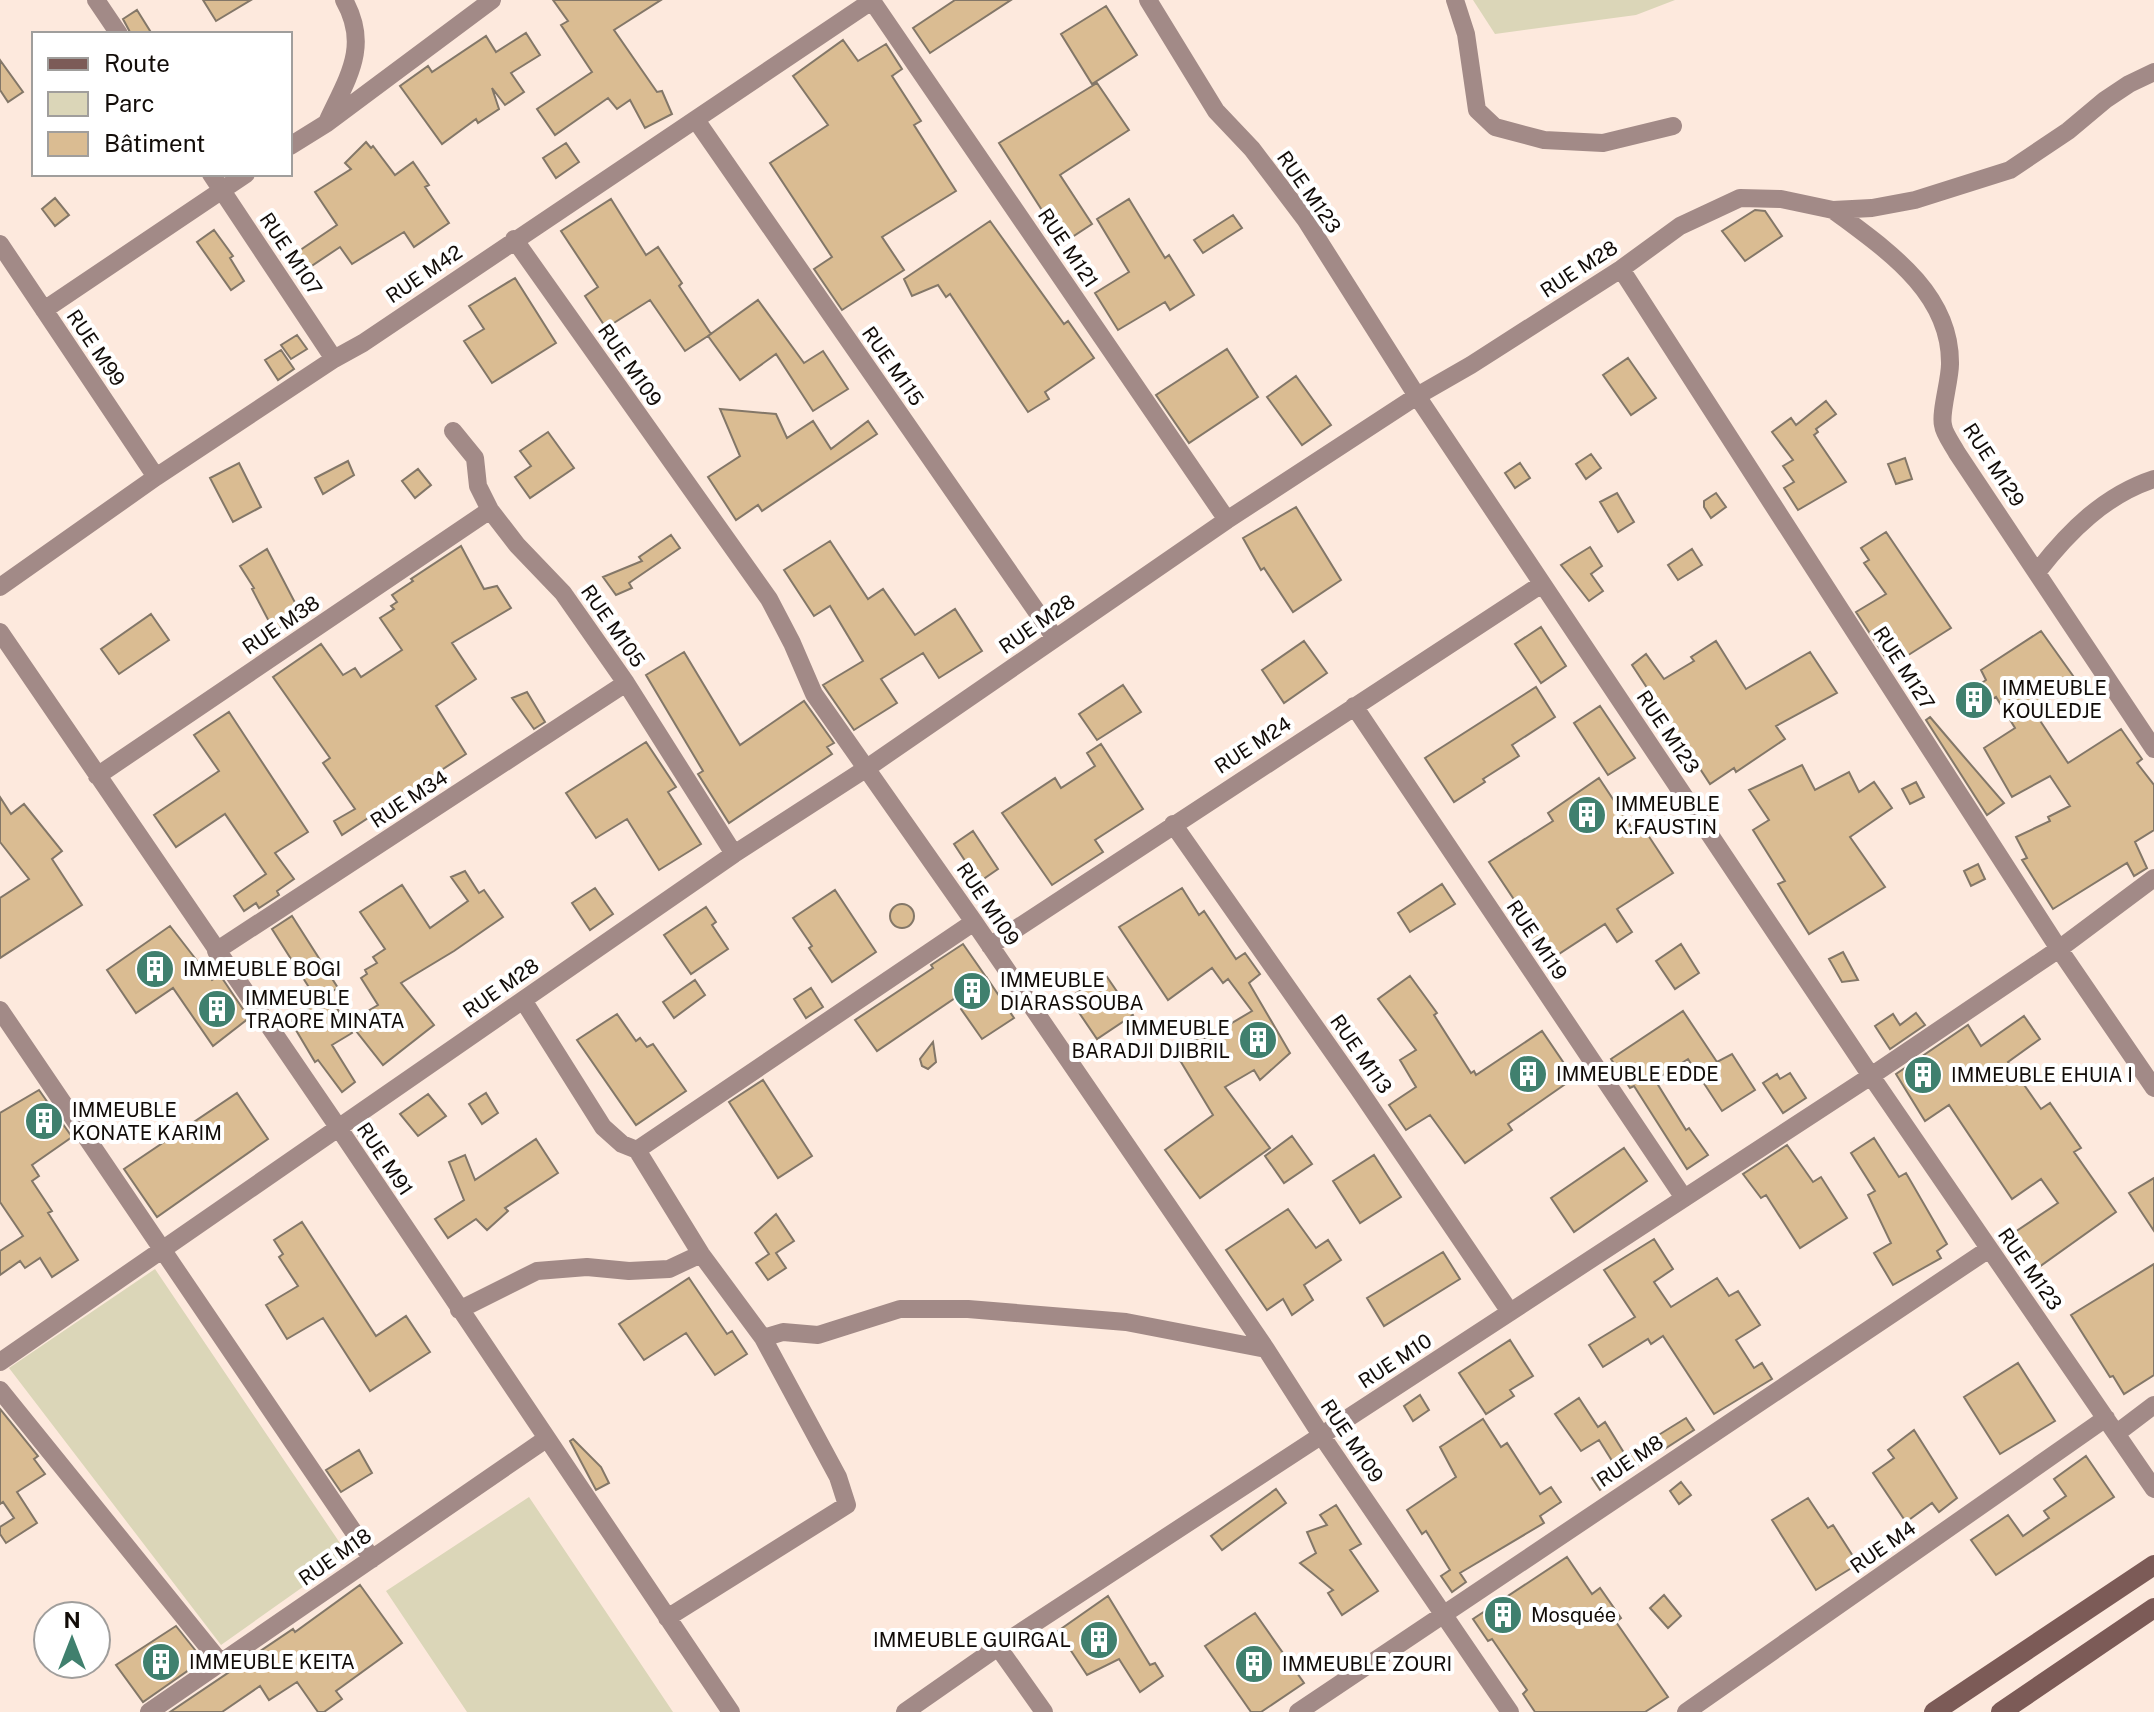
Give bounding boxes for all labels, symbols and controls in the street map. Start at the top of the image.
legend [32,32,292,176]
text: Route [104,49,170,77]
text: Parc [104,89,155,117]
text: Bâtiment [104,129,205,157]
street label: RUE M123 [1272,146,1346,238]
street label: RUE M121 [1033,204,1103,292]
street label: RUE M107 [255,208,327,300]
street label: RUE M28 [1536,235,1622,303]
street label: RUE M42 [381,240,467,308]
street label: RUE M99 [62,305,130,391]
street label: RUE M109 [593,319,667,411]
street label: RUE M115 [857,322,929,410]
street label: RUE M129 [1958,419,2030,511]
street label: RUE M105 [576,580,650,672]
street label: RUE M28 [994,589,1080,659]
street label: RUE M38 [238,591,324,659]
street label: RUE M127 [1868,622,1940,714]
place label: IMMEUBLE KOULEDJE [2002,676,2107,723]
building icon: IMMEUBLE KOULEDJE [1953,679,1995,721]
street label: RUE M123 [1632,686,1704,778]
street label: RUE M24 [1210,711,1296,779]
street label: RUE M34 [366,765,452,833]
place label: IMMEUBLE K.FAUSTIN [1615,792,1720,839]
building icon: IMMEUBLE K.FAUSTIN [1566,794,1608,836]
street label: RUE M109 [952,858,1024,950]
street label: RUE M119 [1502,896,1572,984]
building icon: IMMEUBLE BOGI [134,948,176,990]
street label: RUE M28 [458,953,544,1023]
place label: IMMEUBLE BOGI [183,957,341,981]
place label: IMMEUBLE DIARASSOUBA [1000,968,1144,1015]
building icon: IMMEUBLE DIARASSOUBA [951,970,993,1012]
place label: IMMEUBLE TRAORE MINATA [245,986,405,1033]
building icon: IMMEUBLE TRAORE MINATA [196,988,238,1030]
street label: RUE M113 [1325,1010,1397,1098]
place label: IMMEUBLE BARADJI DJIBRIL [1072,1016,1230,1063]
building icon: IMMEUBLE BARADJI DJIBRIL [1237,1019,1279,1061]
building icon: IMMEUBLE EDDE [1507,1053,1549,1095]
building icon: IMMEUBLE EHUIA I [1902,1054,1944,1096]
place label: IMMEUBLE EDDE [1556,1062,1719,1086]
place label: IMMEUBLE EHUIA I [1951,1063,2133,1087]
place label: IMMEUBLE KONATE KARIM [72,1098,222,1145]
building icon: IMMEUBLE KONATE KARIM [23,1100,65,1142]
street label: RUE M91 [352,1118,418,1200]
street label: RUE M123 [1993,1223,2067,1315]
street label: RUE M10 [1354,1328,1436,1394]
street label: RUE M109 [1316,1395,1388,1487]
street label: RUE M8 [1592,1430,1668,1492]
street label: RUE M4 [1846,1516,1920,1578]
street label: RUE M18 [294,1523,376,1591]
building icon: Mosquée [1482,1594,1524,1636]
north arrow [32,1600,112,1680]
place label: Mosquée [1531,1603,1616,1627]
text: N [63,1607,81,1633]
building icon: IMMEUBLE GUIRGAL [1078,1619,1120,1661]
place label: IMMEUBLE GUIRGAL [873,1628,1071,1652]
building icon: IMMEUBLE KEITA [140,1641,182,1683]
building icon: IMMEUBLE ZOURI [1233,1643,1275,1685]
place label: IMMEUBLE KEITA [189,1650,355,1674]
place label: IMMEUBLE ZOURI [1282,1652,1452,1676]

